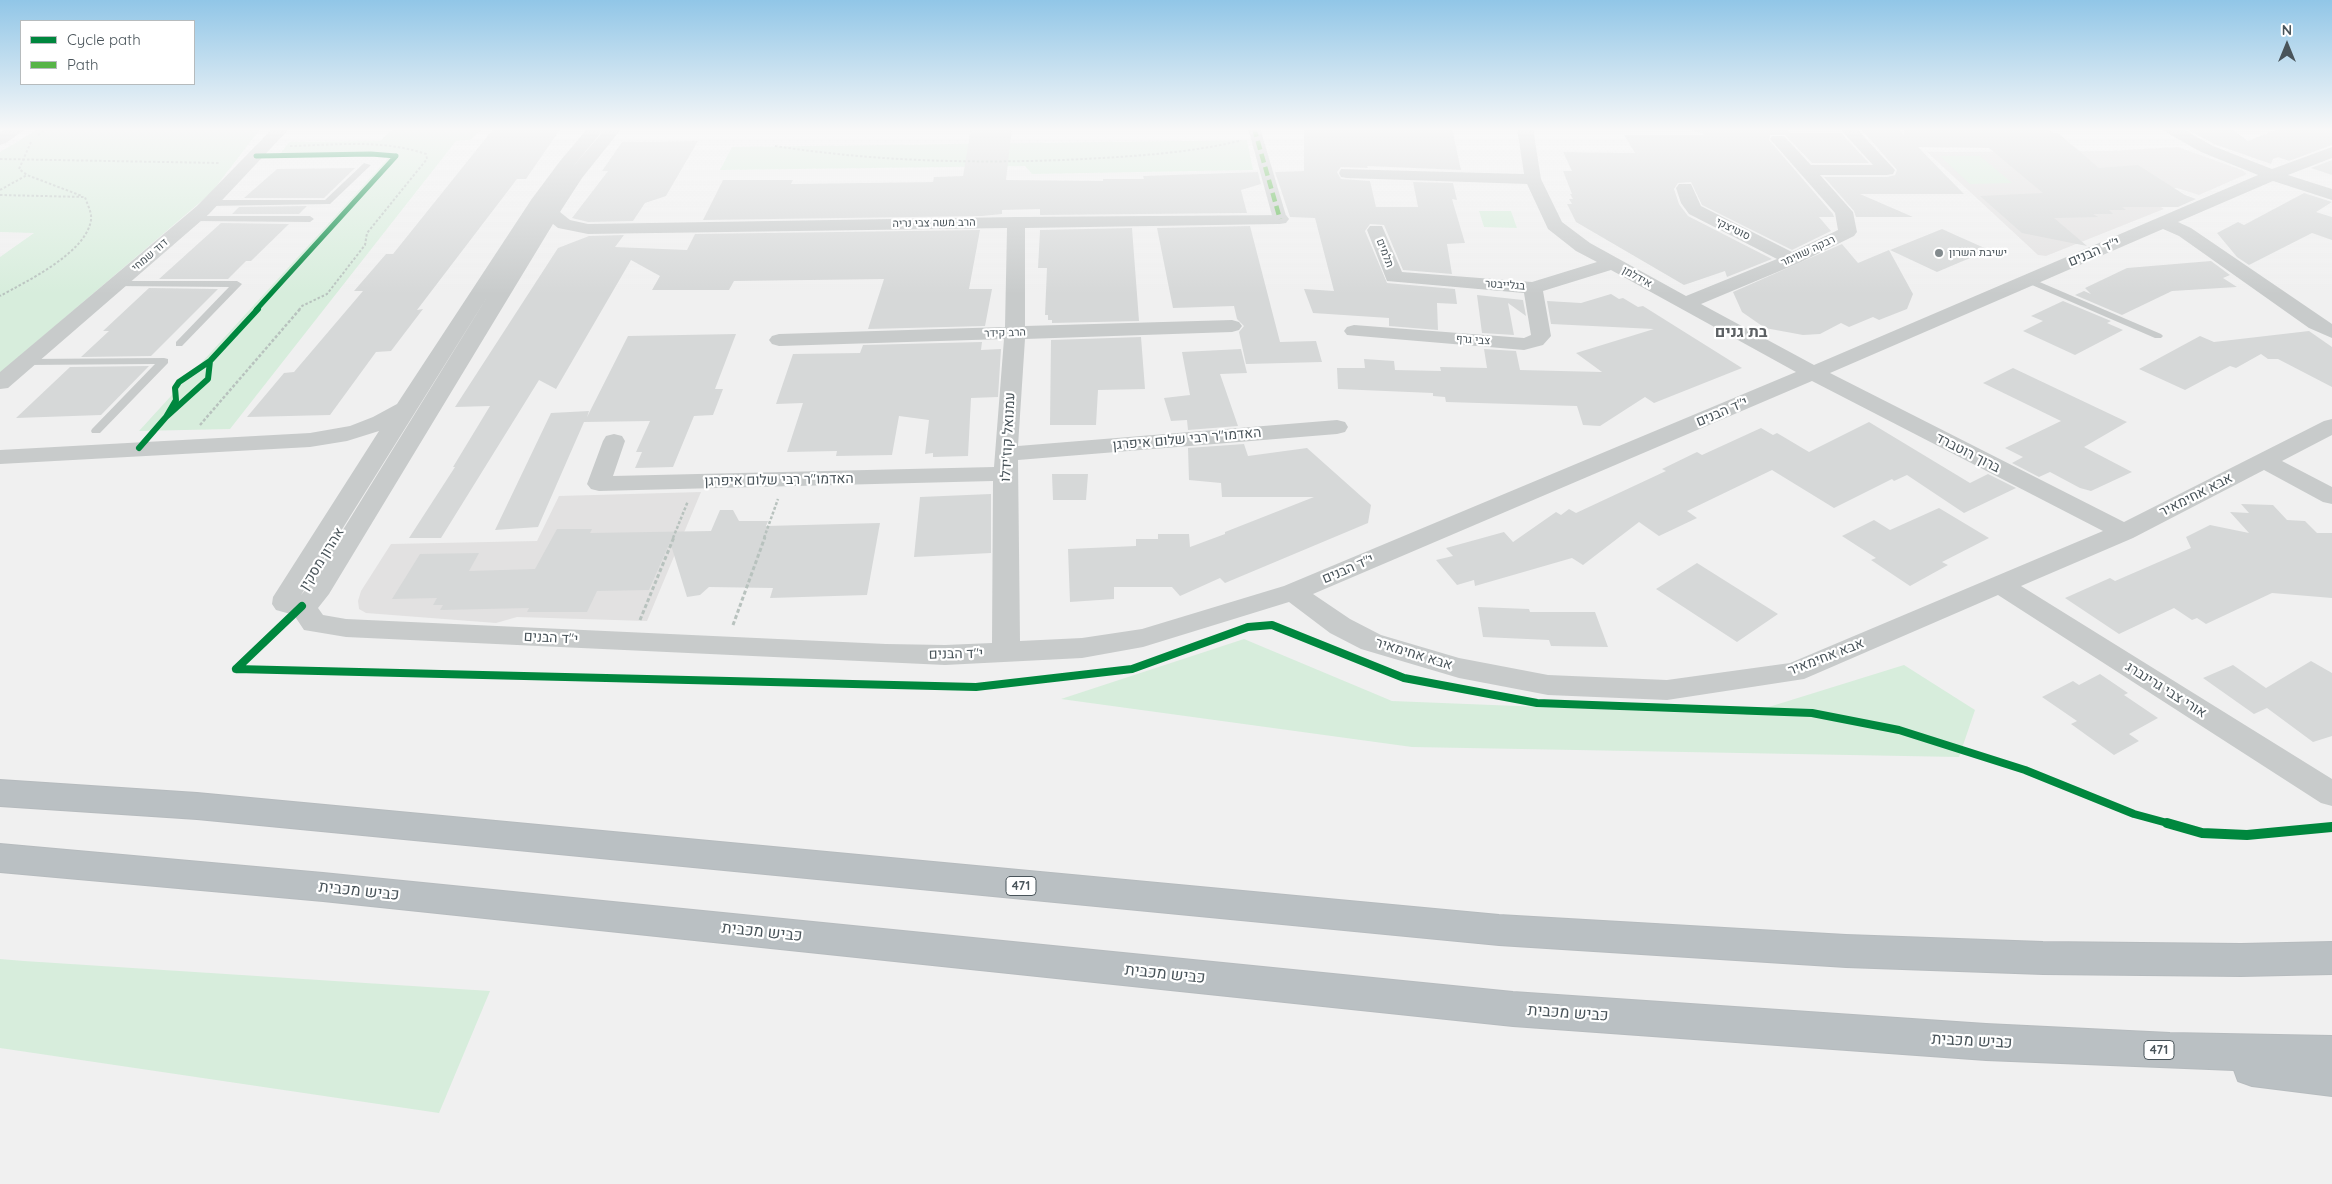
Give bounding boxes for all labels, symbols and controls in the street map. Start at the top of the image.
legend [20,20,195,85]
north arrow [2262,20,2312,70]
text: N [2282,21,2292,39]
text: Cycle path [67,30,141,49]
text: Path [67,55,99,74]
street label: סוטיצקי [1714,215,1752,243]
street label: הרב משה צבי נריה [892,216,976,230]
street label: רבקה שווימר [1779,233,1837,269]
street label: י"ד הבנים [2066,234,2122,270]
street label: דוד שמחי [129,236,171,274]
street label: תלמים [1373,237,1397,269]
place label: ישיבת השרון [1949,246,2007,260]
marker: ישיבת השרון [1933,247,1945,259]
street label: אידלמן [1620,263,1654,291]
street label: בגלייבטר [1484,277,1526,293]
district label: בת גנים [1715,322,1767,342]
street label: הרב קידר [984,326,1026,340]
street label: צבי גרף [1455,332,1491,348]
street label: עמנואל קוז'ידלו [997,392,1019,482]
street label: י"ד הבנים [1694,394,1750,430]
street label: האדמו"ר רבי שלום איפרגן [1112,424,1262,454]
street label: ברוך רוטברד [1933,430,2003,476]
street label: אבא אחימאיר [2157,469,2235,521]
street label: האדמו"ר רבי שלום איפרגן [704,470,854,490]
street label: אהרון מסקין [296,525,348,593]
street label: י"ד הבנים [1320,551,1376,587]
street label: י"ד הבנים [523,628,579,648]
street label: אבא אחימאיר [1373,634,1455,674]
street label: אבא אחימאיר [1786,635,1866,679]
street label: י"ד הבנים [929,645,983,663]
street label: אורי צבי גרינברג [2122,658,2210,722]
road number: 471 [1006,876,1036,896]
street label: כביש מכבית [318,877,400,905]
street label: כביש מכבית [721,918,803,946]
street label: כביש מכבית [1124,960,1206,988]
street label: כביש מכבית [1527,1001,1609,1025]
street label: כביש מכבית [1931,1029,2013,1053]
road number: 471 [2144,1040,2174,1060]

